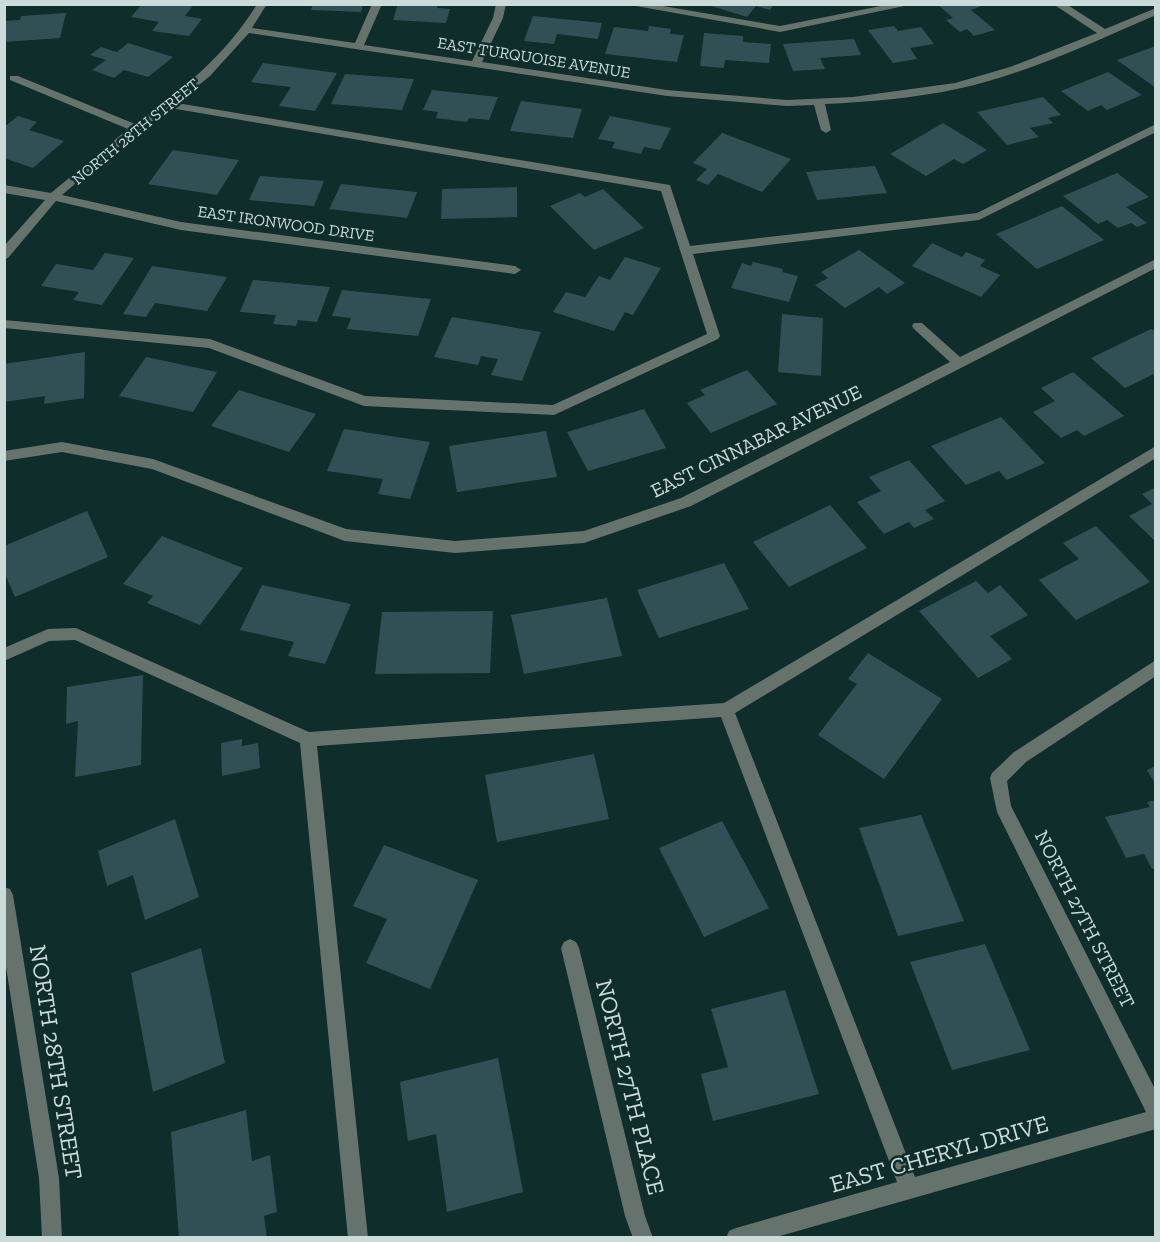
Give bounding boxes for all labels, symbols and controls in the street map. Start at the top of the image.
street label: EAST TURQUOISE AVENUE [436,33,632,82]
street label: NORTH 28TH STREET [68,74,203,188]
street label: EAST IRONWOOD DRIVE [196,202,376,245]
street label: EAST CINNABAR AVENUE [647,379,865,503]
street label: NORTH 27TH STREET [1030,826,1140,1012]
street label: NORTH 28TH STREET [24,943,89,1181]
street label: NORTH 27TH PLACE [590,976,671,1198]
street label: EAST CHERYL DRIVE [826,1108,1051,1199]

